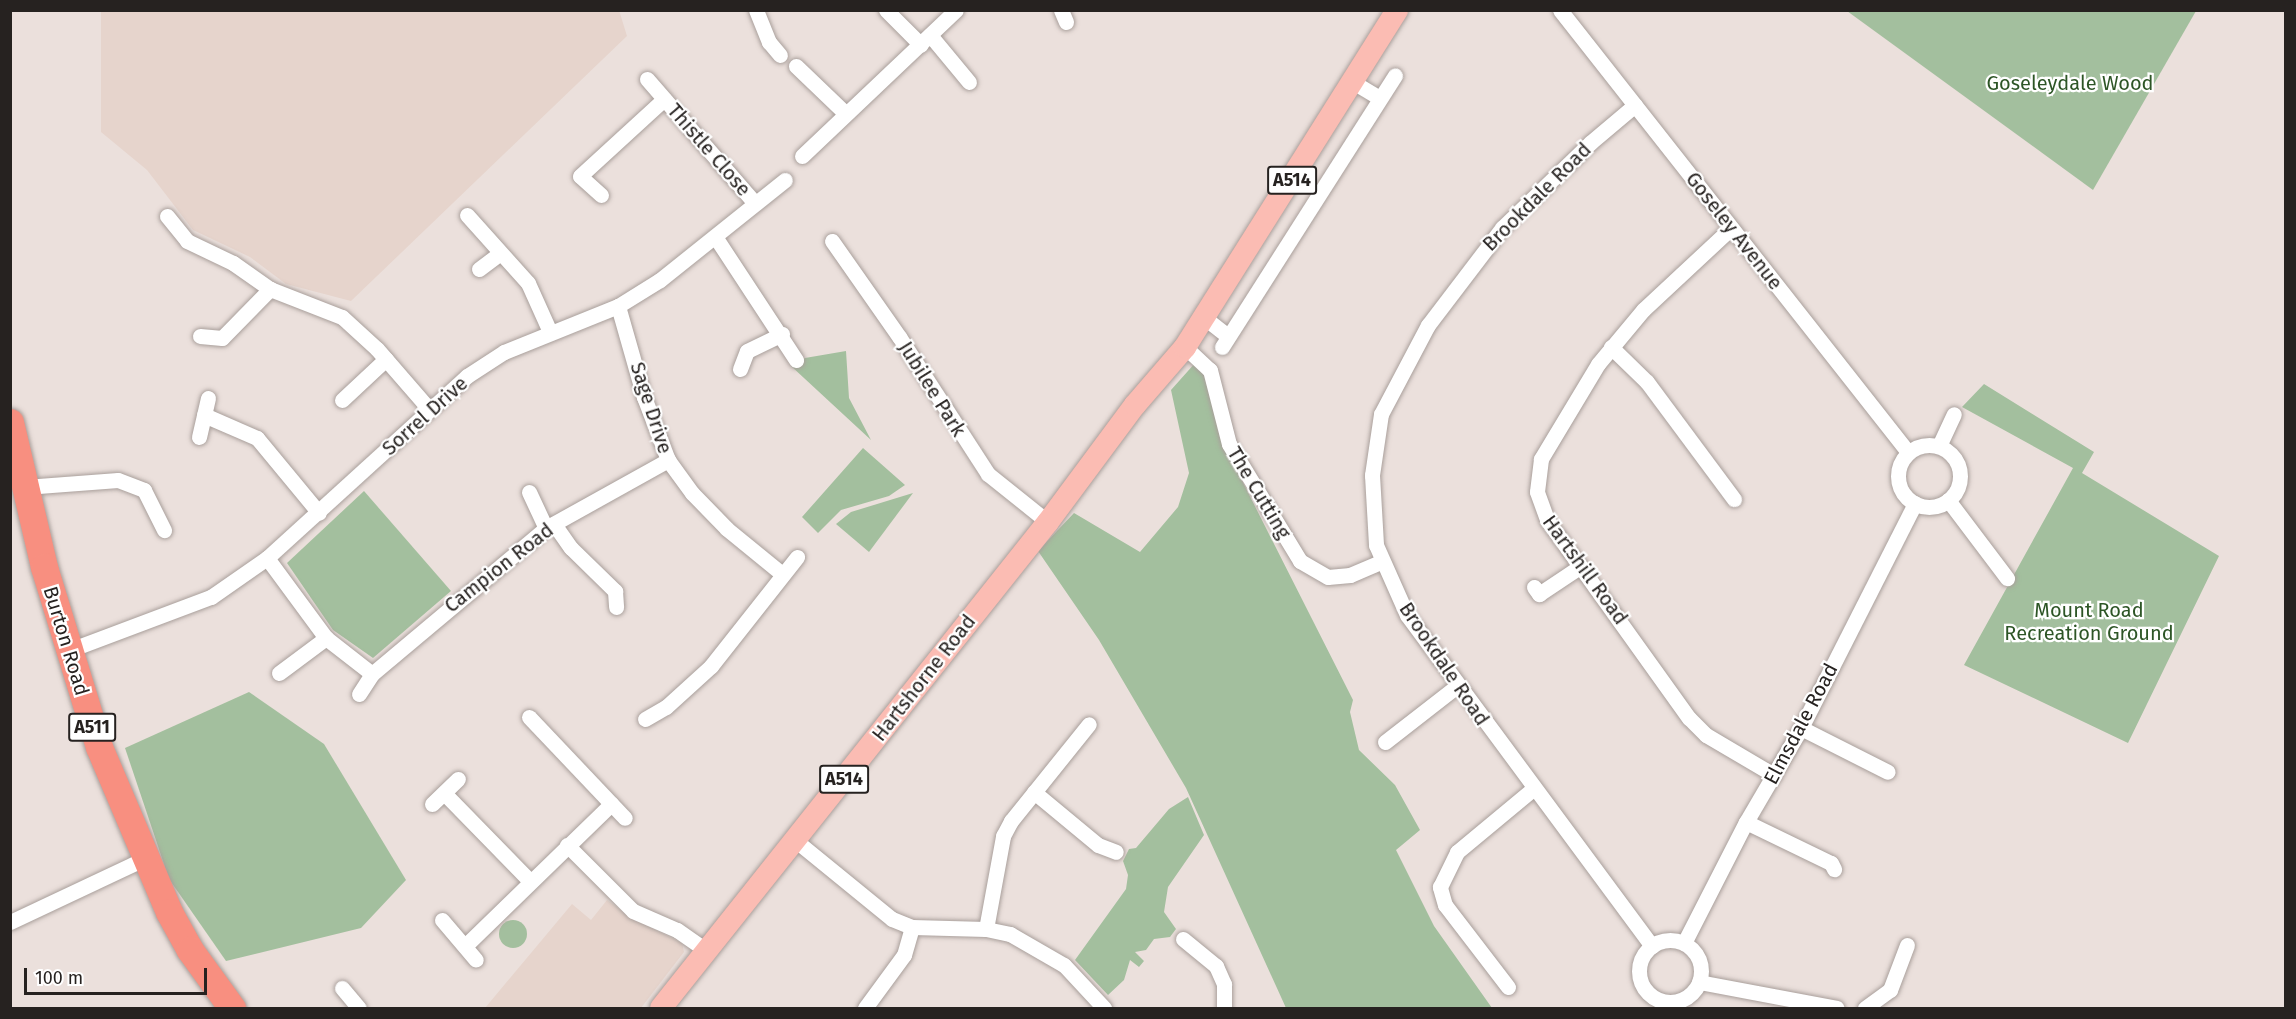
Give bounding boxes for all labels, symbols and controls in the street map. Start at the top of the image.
park label: Goseleydale Wood [1986,71,2154,95]
street label: Thistle Close [662,99,756,201]
street label: Brookdale Road [1478,138,1596,256]
road number: A514 [1266,165,1318,195]
street label: Goseley Avenue [1681,167,1787,295]
street label: Jubilee Park [893,337,971,441]
street label: Sage Drive [625,359,677,457]
street label: Sorrel Drive [377,371,473,461]
street label: The Cutting [1222,443,1296,543]
street label: Hartshill Road [1537,511,1633,629]
street label: Campion Road [440,518,558,618]
street label: Burton Road [38,583,94,699]
street label: Brookdale Road [1394,598,1494,730]
park label: Mount Road Recreation Ground [2004,599,2174,646]
street label: Hartshorne Road [867,610,981,746]
street label: Elmsdale Road [1759,659,1843,789]
road number: A511 [68,712,116,742]
road number: A514 [818,764,870,794]
scale bar [27,956,210,994]
text: 100 m [35,967,83,989]

